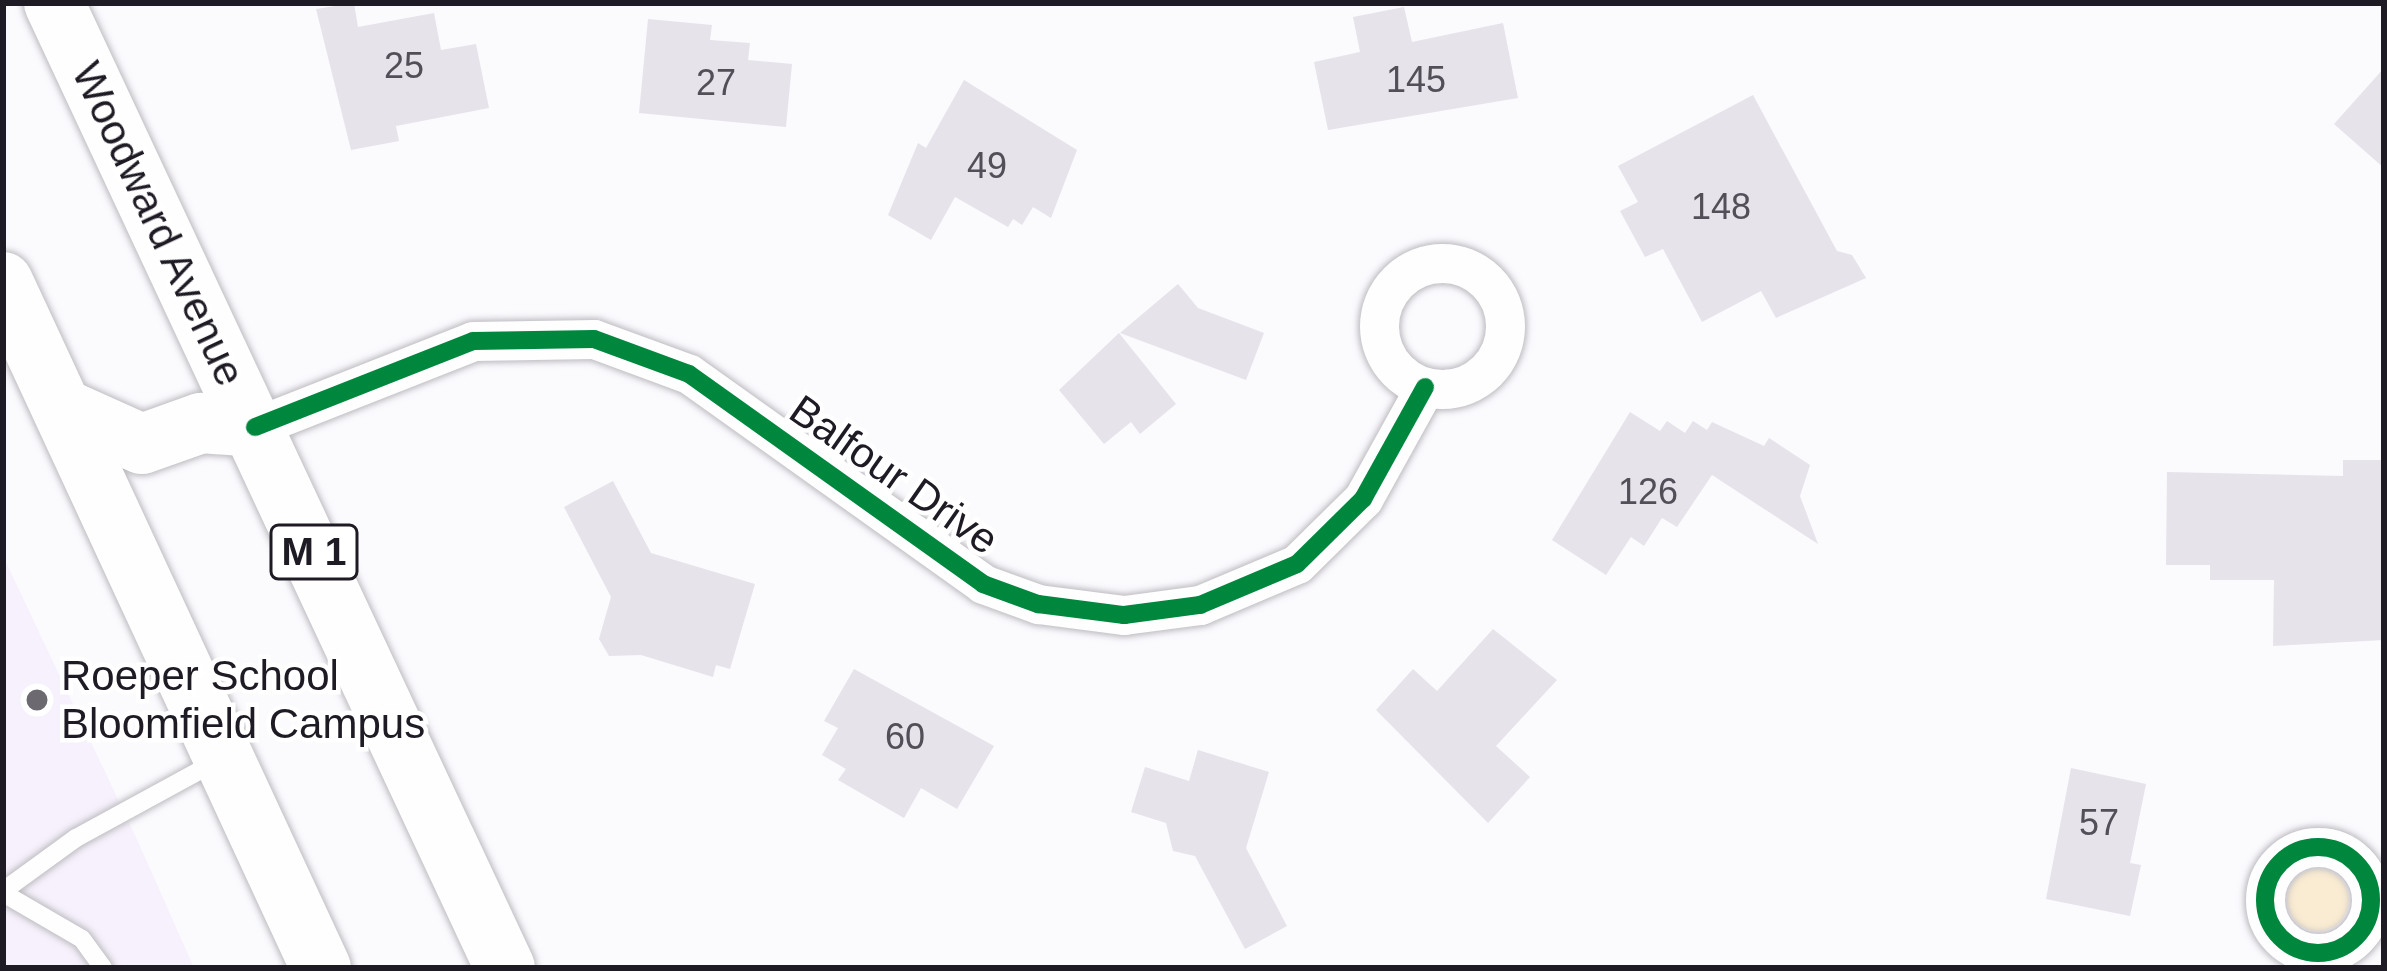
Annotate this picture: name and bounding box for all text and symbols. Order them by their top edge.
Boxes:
house number: 25 [384,44,424,88]
street label: Woodward Avenue [60,53,256,395]
house number: 145 [1386,58,1446,102]
house number: 27 [696,61,736,105]
house number: 49 [967,144,1007,188]
house number: 148 [1691,185,1751,229]
street label: Balfour Drive [780,385,1008,565]
house number: 126 [1618,470,1678,514]
road number: M 1 [269,519,359,585]
place label: Roeper School Bloomfield Campus [61,651,425,750]
marker: Roeper School Bloomfield Campus [24,687,50,713]
house number: 60 [885,715,925,759]
house number: 57 [2079,801,2119,845]

